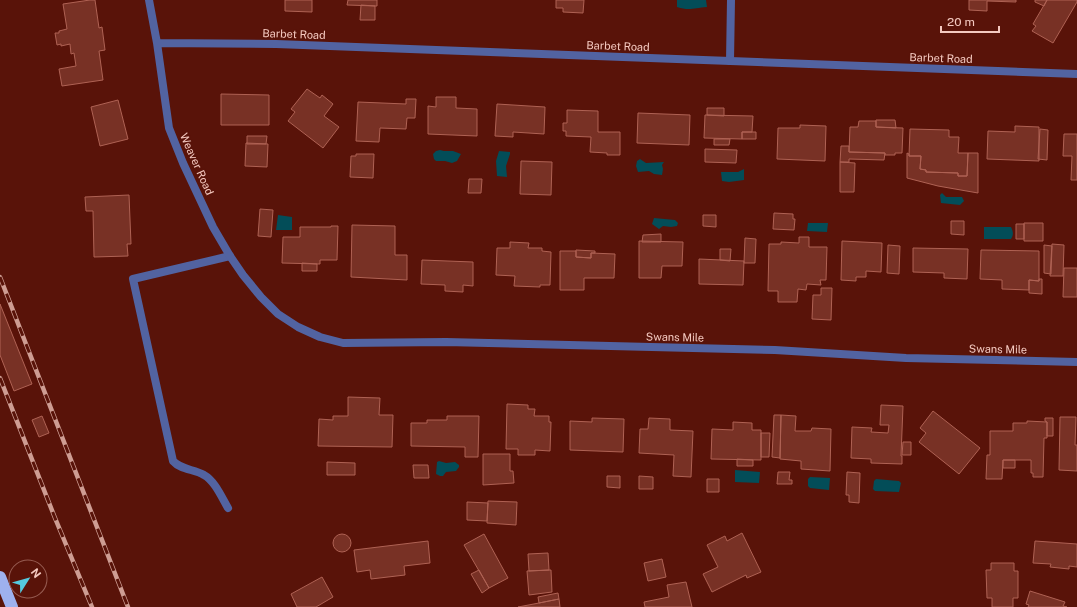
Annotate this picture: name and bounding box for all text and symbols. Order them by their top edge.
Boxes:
scale bar [941,8,999,34]
text: 20 m [947,15,975,29]
street label: Barbet Road [262,27,326,41]
street label: Barbet Road [586,39,650,53]
street label: Barbet Road [909,51,973,65]
street label: Weaver Road [178,131,216,197]
street label: Swans Mile [646,330,704,344]
street label: Swans Mile [969,342,1027,356]
north arrow [8,559,48,599]
text: N [29,566,43,580]

